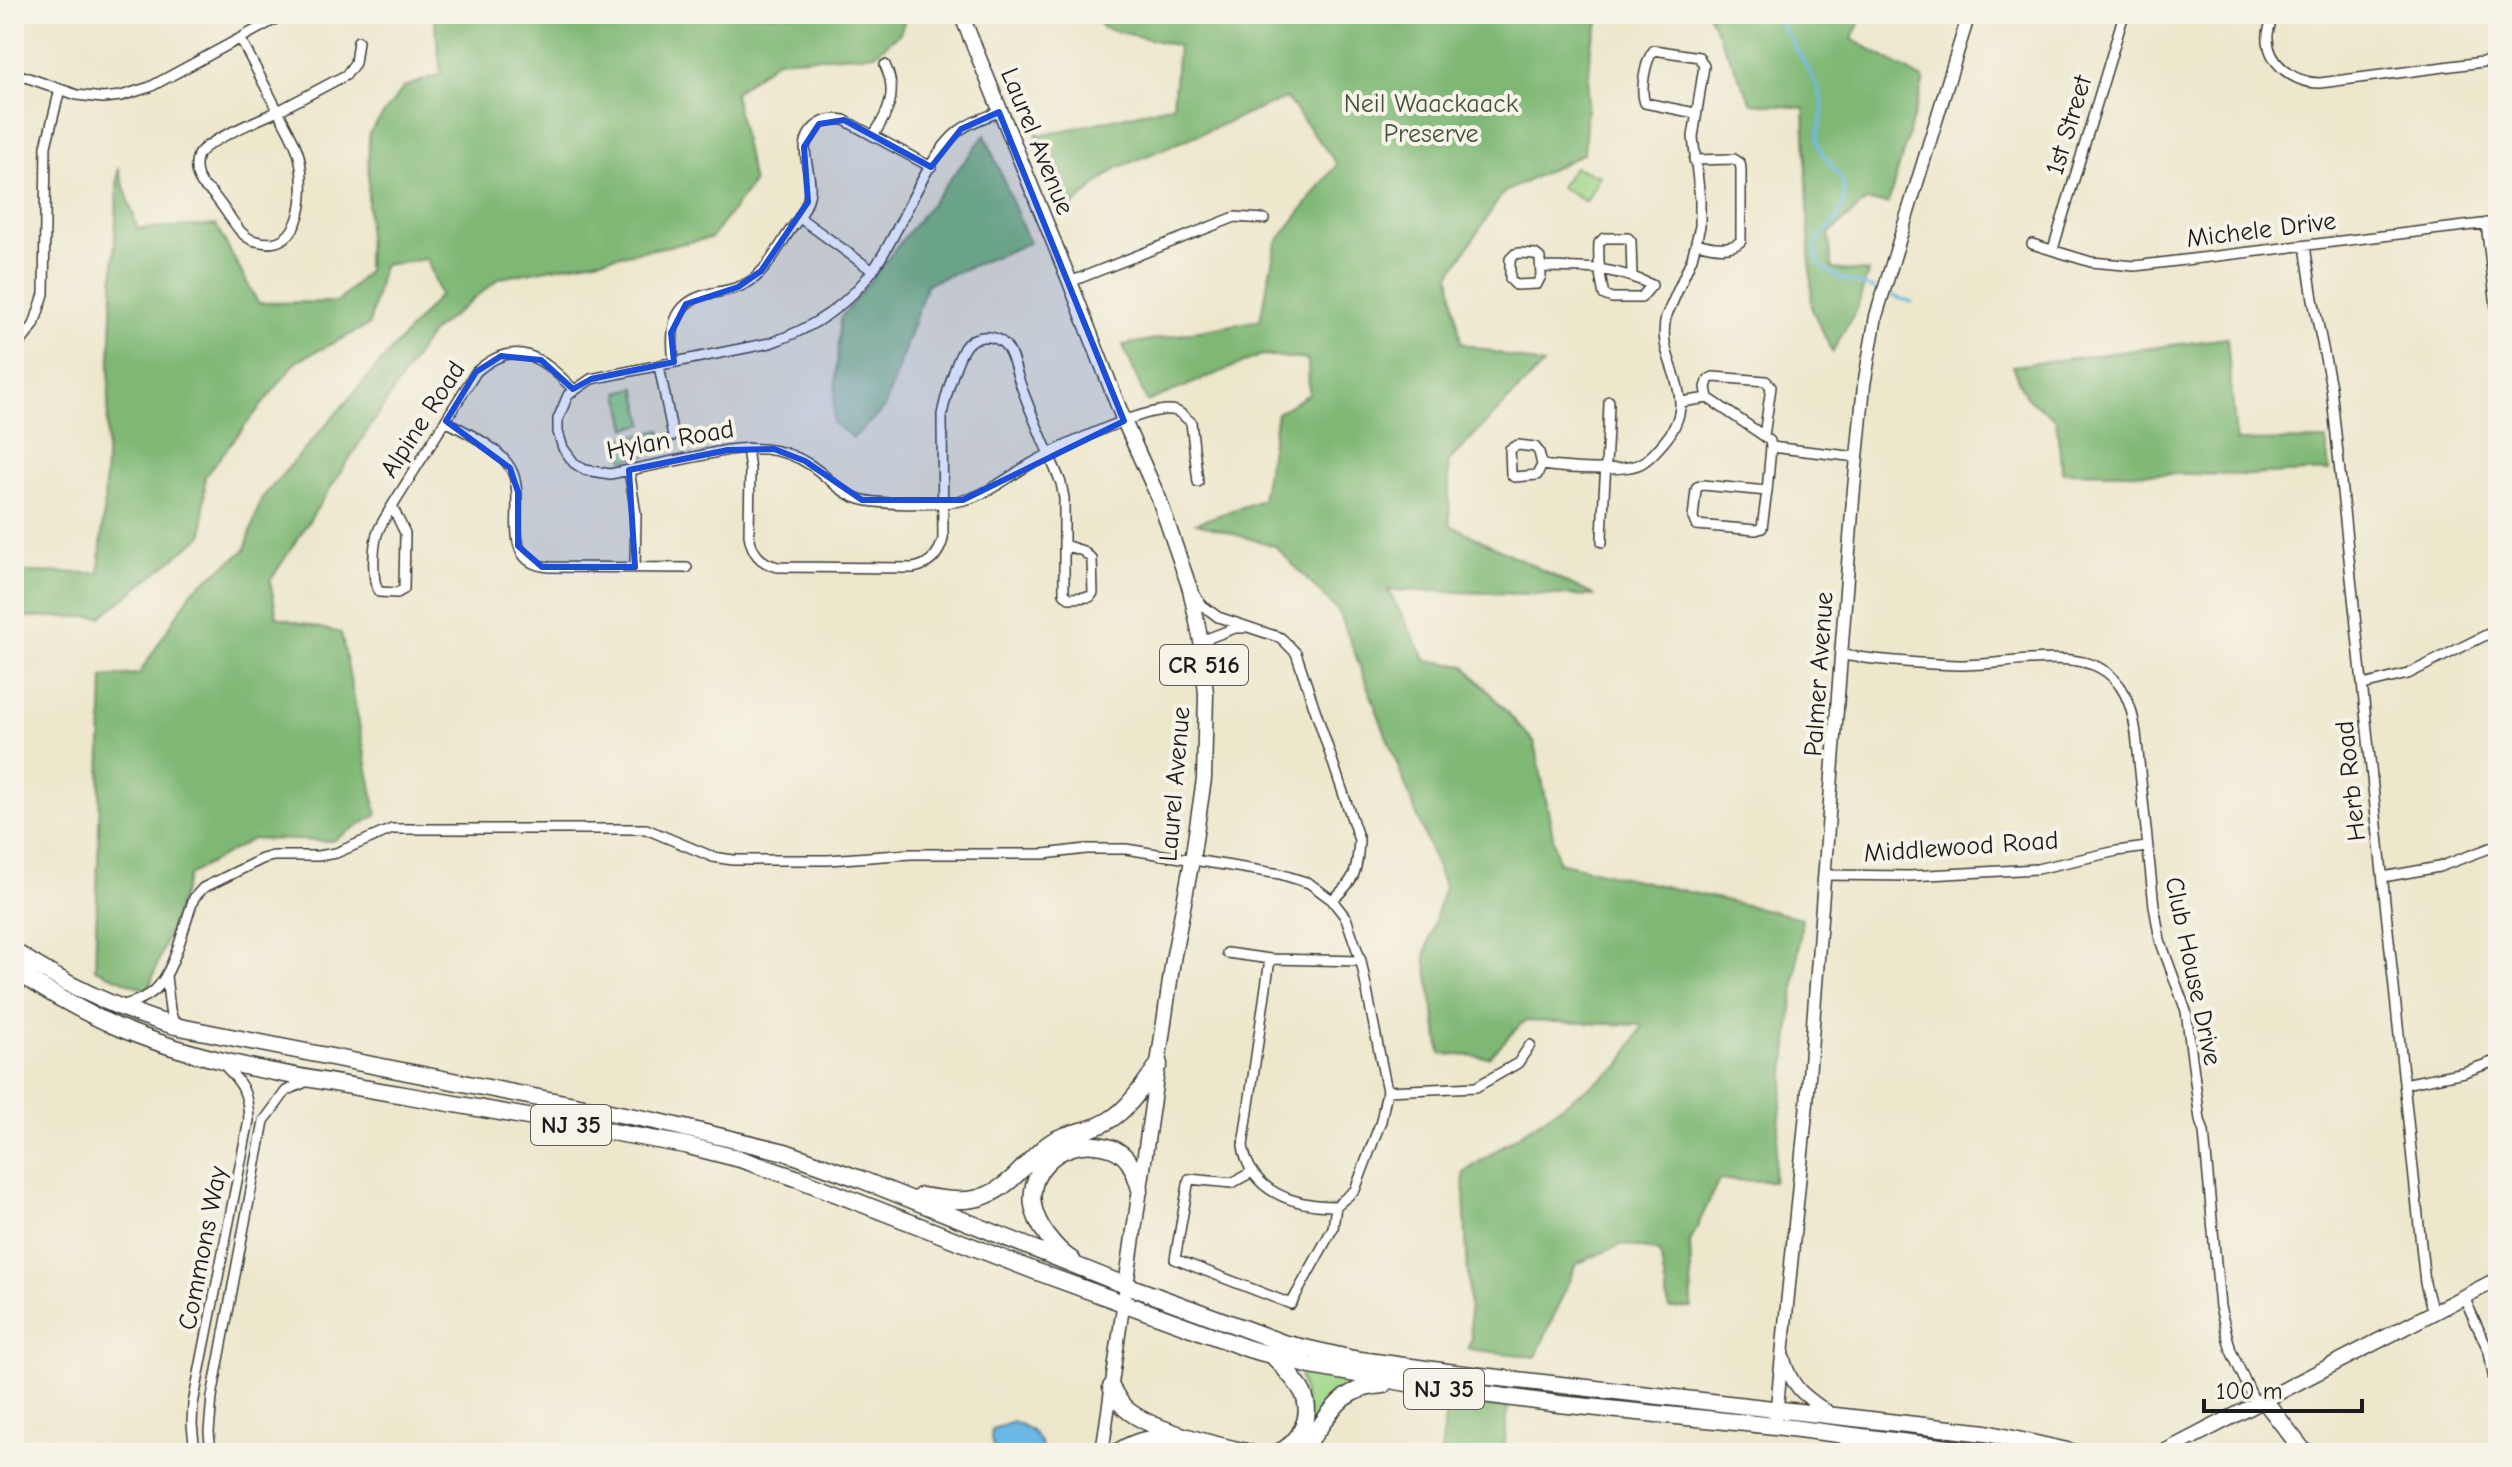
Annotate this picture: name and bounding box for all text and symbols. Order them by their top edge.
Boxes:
street label: Laurel Avenue [994,64,1080,219]
street label: 1st Street [2040,70,2099,179]
park label: Neil Waackaack Preserve [1344,89,1519,149]
street label: Michele Drive [2185,206,2338,254]
street label: Alpine Road [374,356,472,483]
street label: Hylan Road [604,414,736,466]
street label: Palmer Avenue [1798,591,1840,758]
road number: CR 516 [1160,645,1248,685]
street label: Laurel Avenue [1153,705,1197,863]
street label: Herb Road [2330,719,2372,843]
street label: Middlewood Road [1863,825,2059,869]
street label: Club House Drive [2158,874,2228,1068]
road number: NJ 35 [531,1105,611,1145]
street label: Commons Way [172,1163,234,1333]
scale bar [2204,1363,2362,1413]
road number: NJ 35 [1404,1369,1484,1409]
text: 100 m [2216,1377,2283,1405]

